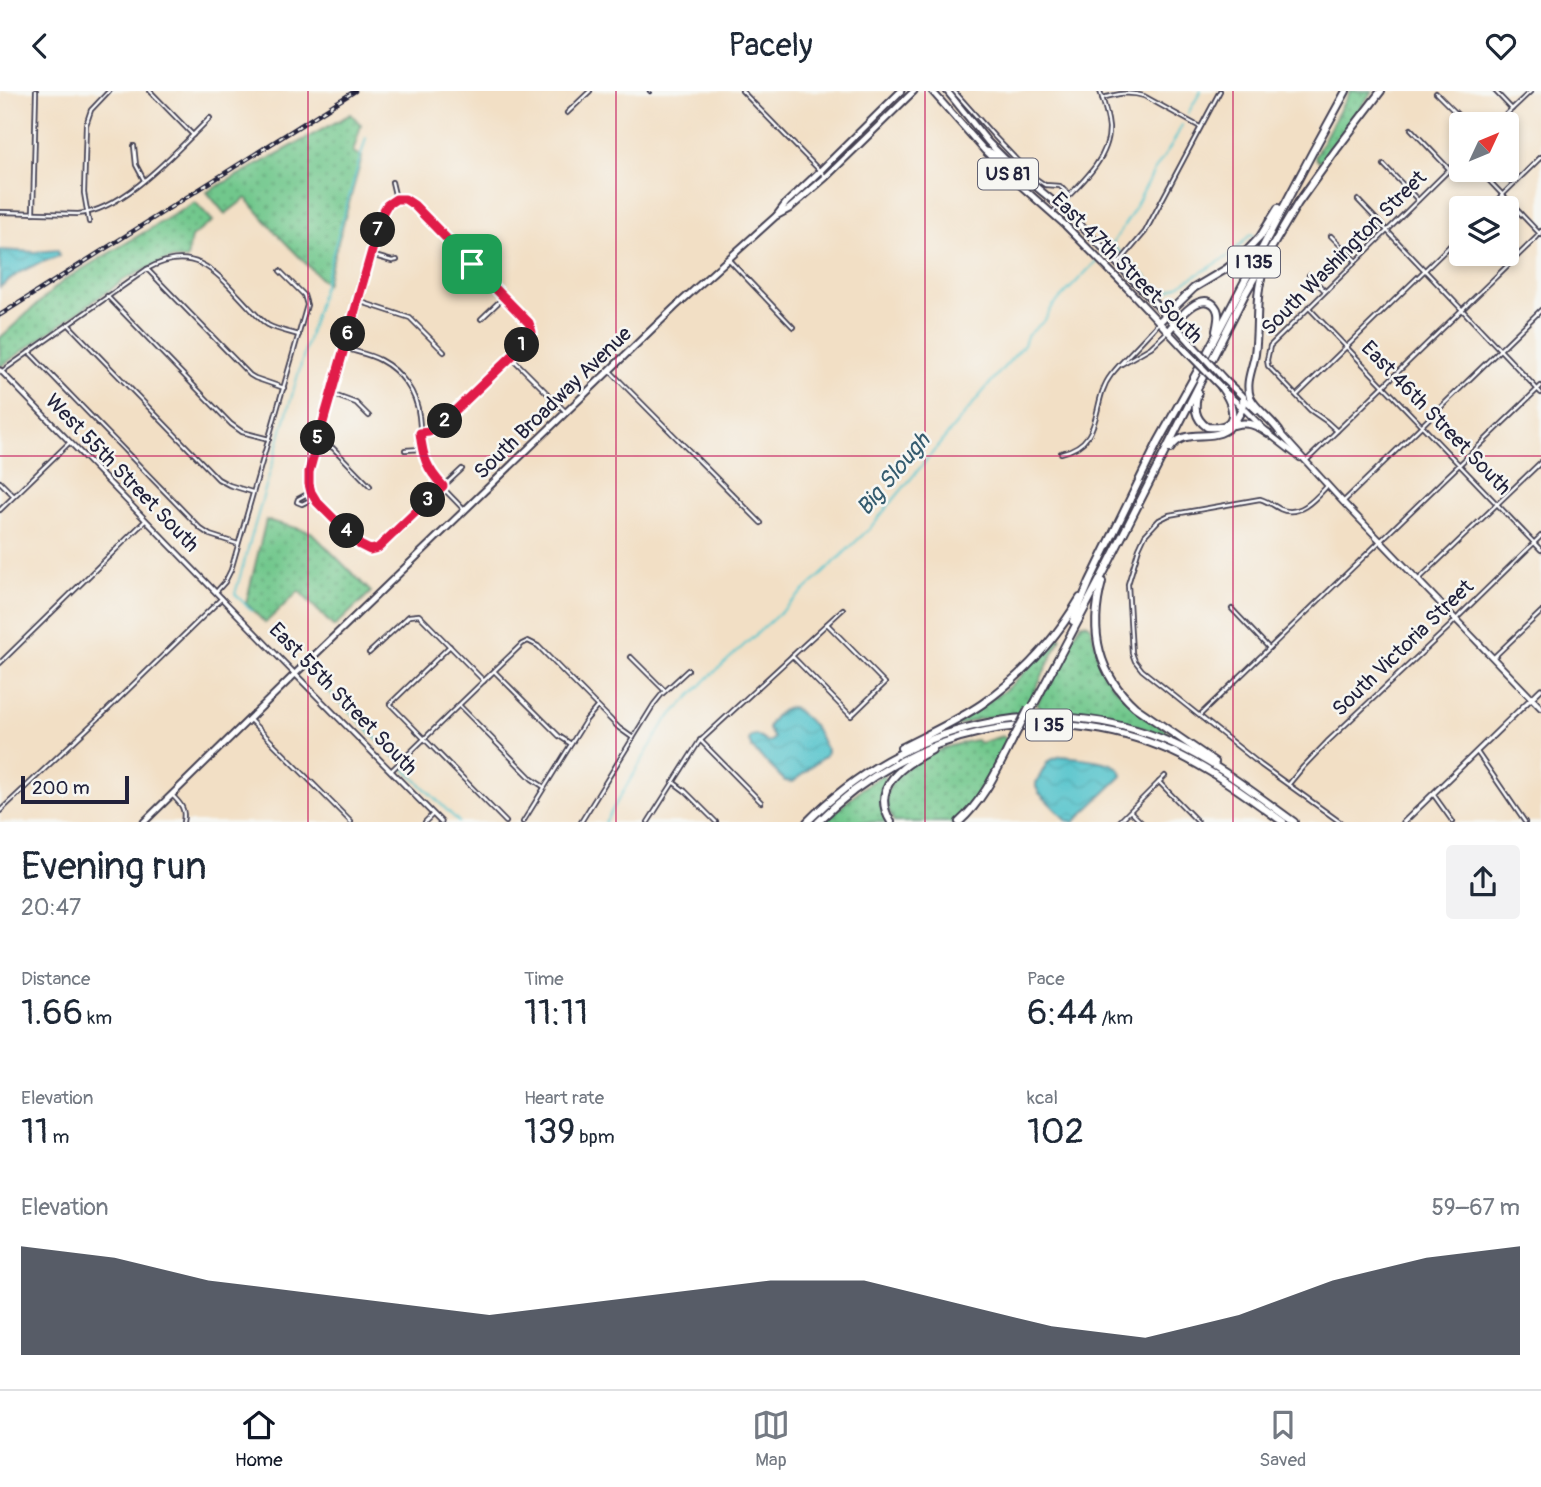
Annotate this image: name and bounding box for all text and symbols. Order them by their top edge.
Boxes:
text: Pacely [728,26,813,66]
icon: back [21,27,59,65]
icon: heart [1482,27,1520,65]
north arrow [1449,112,1519,182]
map controls [1449,112,1519,266]
road number: US 81 [978,159,1038,190]
street label: South Washington Street [1256,164,1433,341]
street label: East 47th Street South [1046,187,1208,349]
button: layers [1449,196,1519,266]
pin: 7 [360,213,396,247]
text: 7 [372,217,383,241]
pin [442,234,502,294]
icon: arrive [453,245,491,283]
road number: I 135 [1228,246,1280,277]
pin: 6 [330,317,366,351]
street label: South Broadway Avenue [468,320,638,485]
text: 6 [342,321,353,345]
pin: 1 [504,327,540,363]
text: 1 [518,332,525,356]
street label: East 46th Street South [1355,335,1517,501]
street label: West 55th Street South [39,388,205,558]
pin: 2 [428,403,462,439]
text: 2 [439,408,450,432]
pin: 5 [300,421,336,455]
text: 5 [312,425,323,449]
water label: Big Slough [850,426,937,521]
pin: 3 [410,483,446,517]
text: 3 [422,487,433,511]
pin: 4 [330,513,364,549]
text: 4 [341,518,352,542]
street label: South Victoria Street [1327,573,1480,722]
street label: East 55th Street South [263,617,423,781]
road number: I 35 [1026,709,1072,741]
scale bar [21,773,130,805]
text: 200 m [32,776,90,800]
text: Evening run [21,843,207,891]
button: share [1446,845,1520,919]
text: 20:47 [21,893,81,922]
text: Distance [21,967,90,991]
text: Time [524,967,564,991]
text: Pace [1027,967,1065,991]
text: 1.66 [21,991,83,1035]
text: 11:11 [524,991,588,1035]
text: 6:44 [1027,991,1097,1035]
text: km [83,1006,112,1030]
text: /km [1097,1006,1133,1030]
text: Elevation [21,1086,93,1110]
text: Heart rate [524,1086,604,1110]
text: kcal [1027,1086,1058,1110]
text: 11 [21,1110,48,1154]
text: 139 [524,1110,575,1154]
text: 102 [1027,1110,1084,1154]
text: m [48,1125,69,1149]
text: bpm [575,1125,615,1149]
text: Elevation [21,1193,109,1222]
text: 59–67 m [1431,1193,1520,1222]
tab: Home [235,1406,283,1472]
tab: Map [752,1406,790,1472]
tab: Saved [1259,1406,1306,1472]

